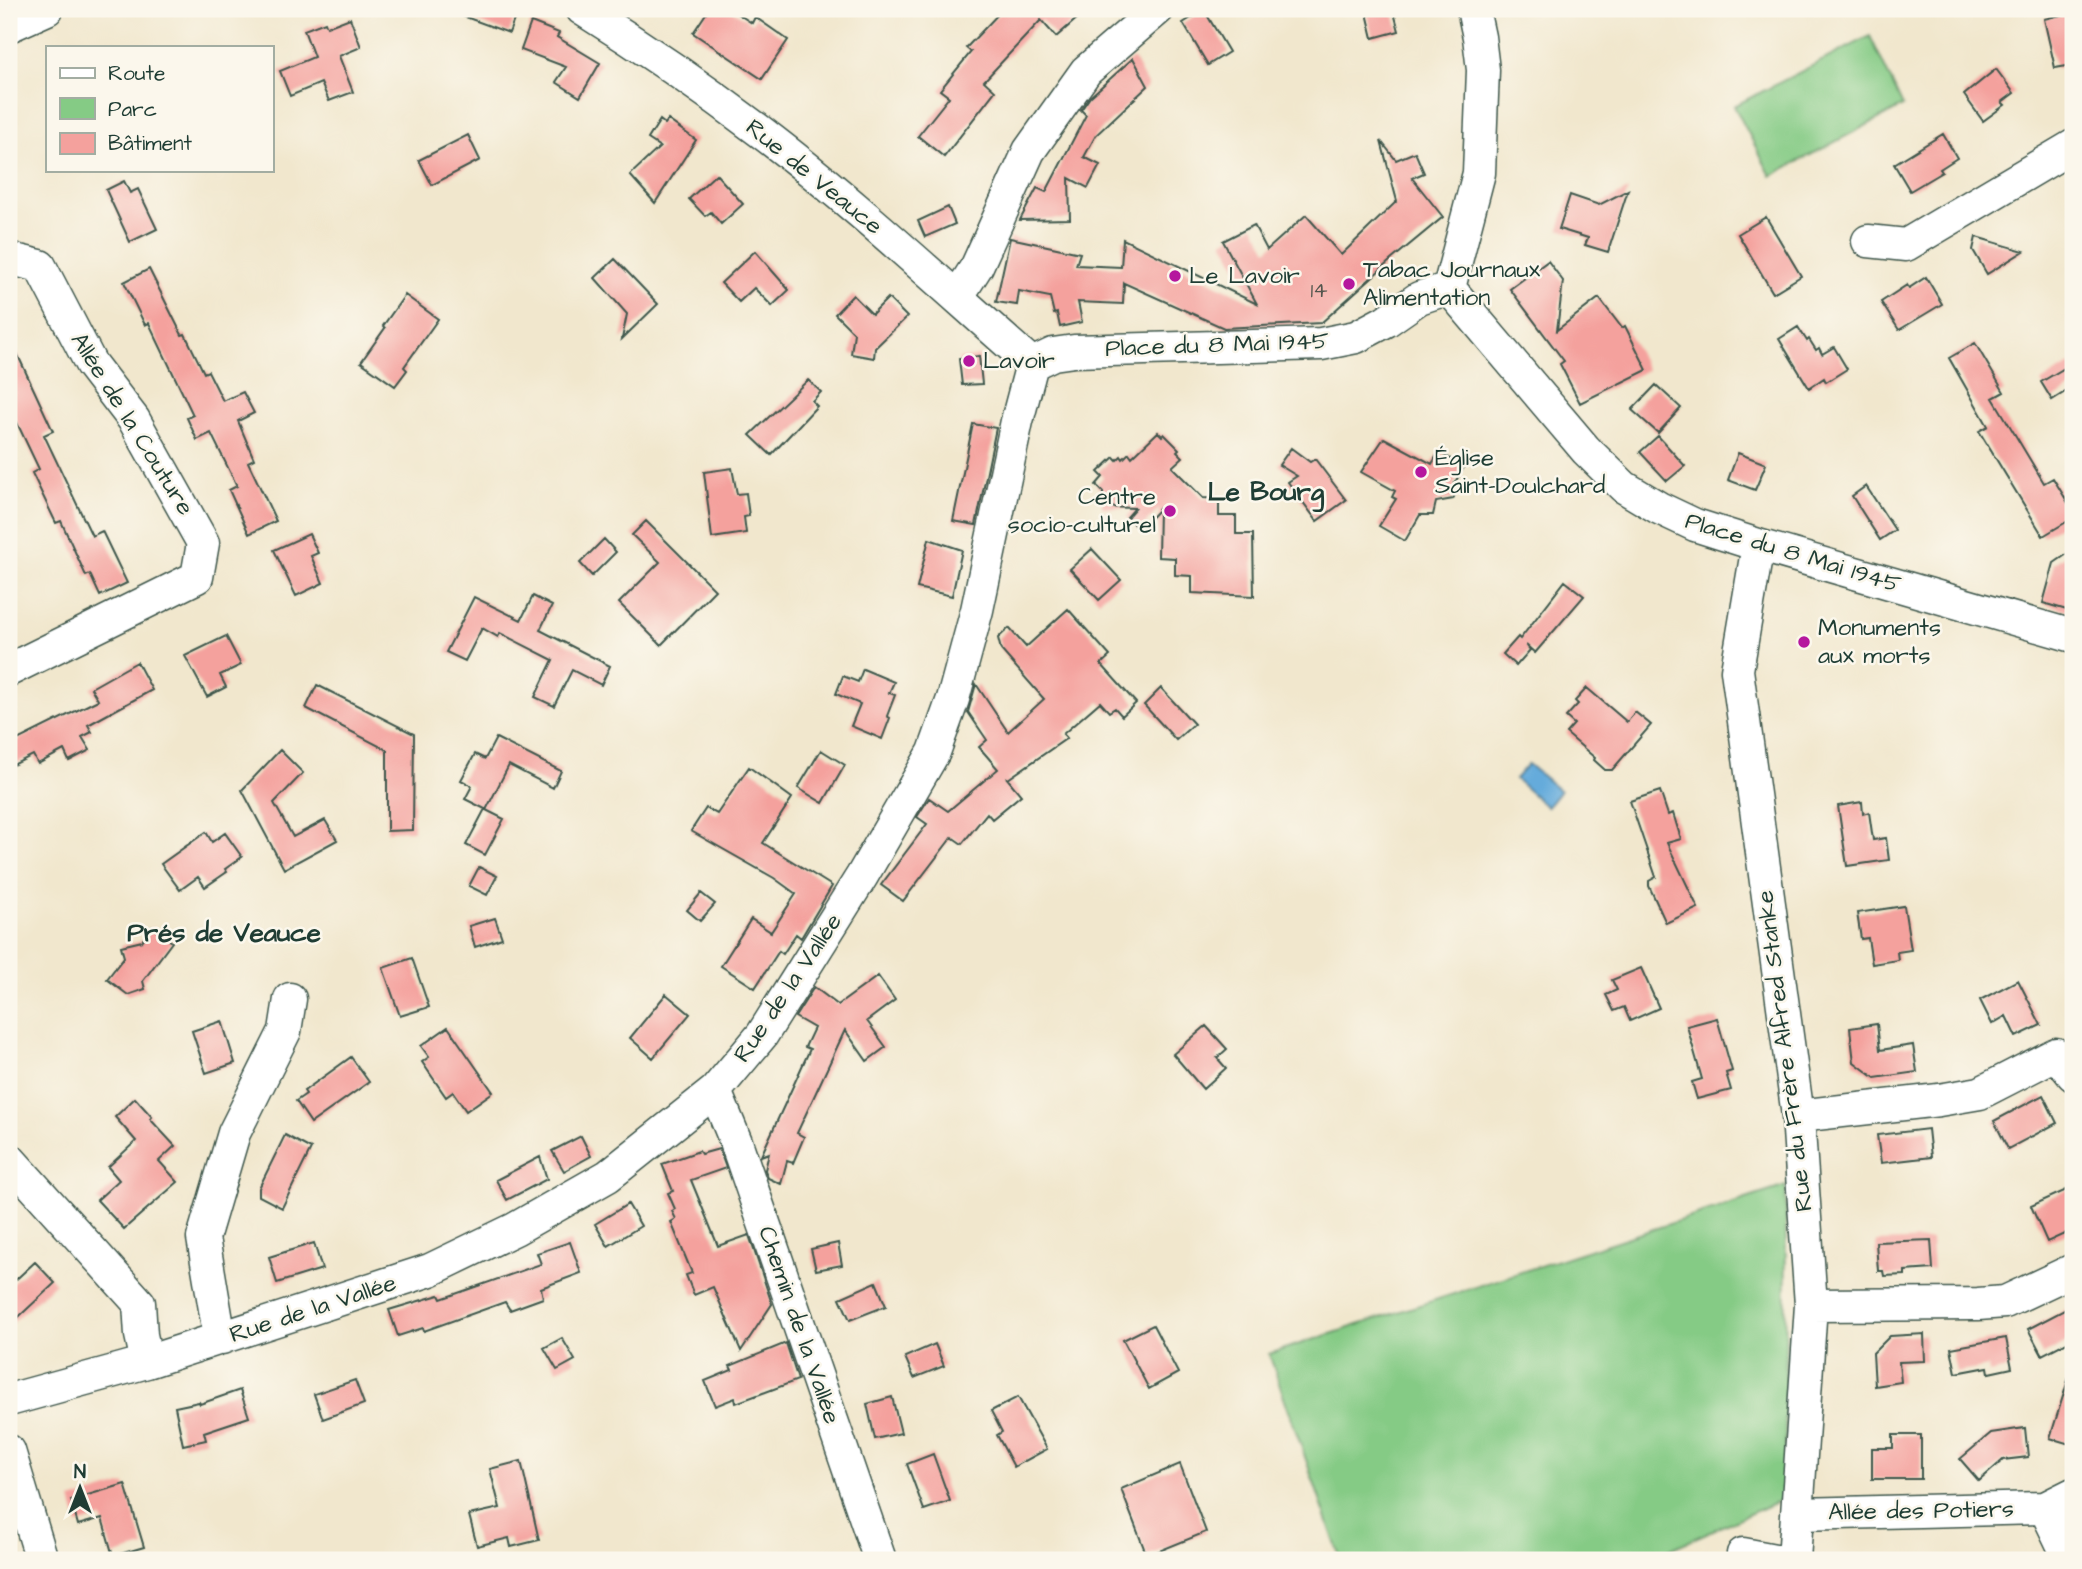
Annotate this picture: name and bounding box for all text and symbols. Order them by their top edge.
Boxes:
legend [46,46,273,172]
text: Route [108,59,165,88]
text: Parc [108,95,157,124]
street label: Rue de Veauce [738,111,890,243]
text: Bâtiment [108,129,192,158]
place label: Tabac Journaux Alimentation [1363,253,1541,315]
place label: Le Lavoir [1189,259,1300,293]
marker: Le Lavoir [1167,268,1183,284]
house number: 14 [1311,276,1327,305]
marker: Tabac Journaux Alimentation [1341,276,1357,292]
street label: Place du 8 Mai 1945 [1105,324,1329,366]
street label: Allée de la Couture [62,326,202,522]
place label: Lavoir [983,344,1055,378]
marker: Lavoir [961,353,977,369]
place label: Église Saint-Doulchard [1435,441,1605,503]
marker: Église Saint-Doulchard [1413,464,1429,480]
district label: Le Bourg [1208,474,1325,513]
place label: Centre socio-culturel [1008,480,1156,542]
marker: Centre socio-culturel [1162,503,1178,519]
street label: Place du 8 Mai 1945 [1681,504,1905,602]
place label: Monuments aux morts [1818,611,1941,673]
marker: Monuments aux morts [1796,634,1812,650]
street label: Rue du Frère Alfred Stanke [1748,888,1822,1214]
street label: Rue de la Vallée [725,907,851,1069]
district label: Prés de Veauce [127,915,321,951]
street label: Chemin de la Vallée [749,1222,849,1428]
street label: Rue de la Vallée [225,1266,401,1352]
north arrow [46,1454,116,1524]
text: N [74,1459,86,1486]
street label: Allée des Potiers [1828,1492,2014,1530]

